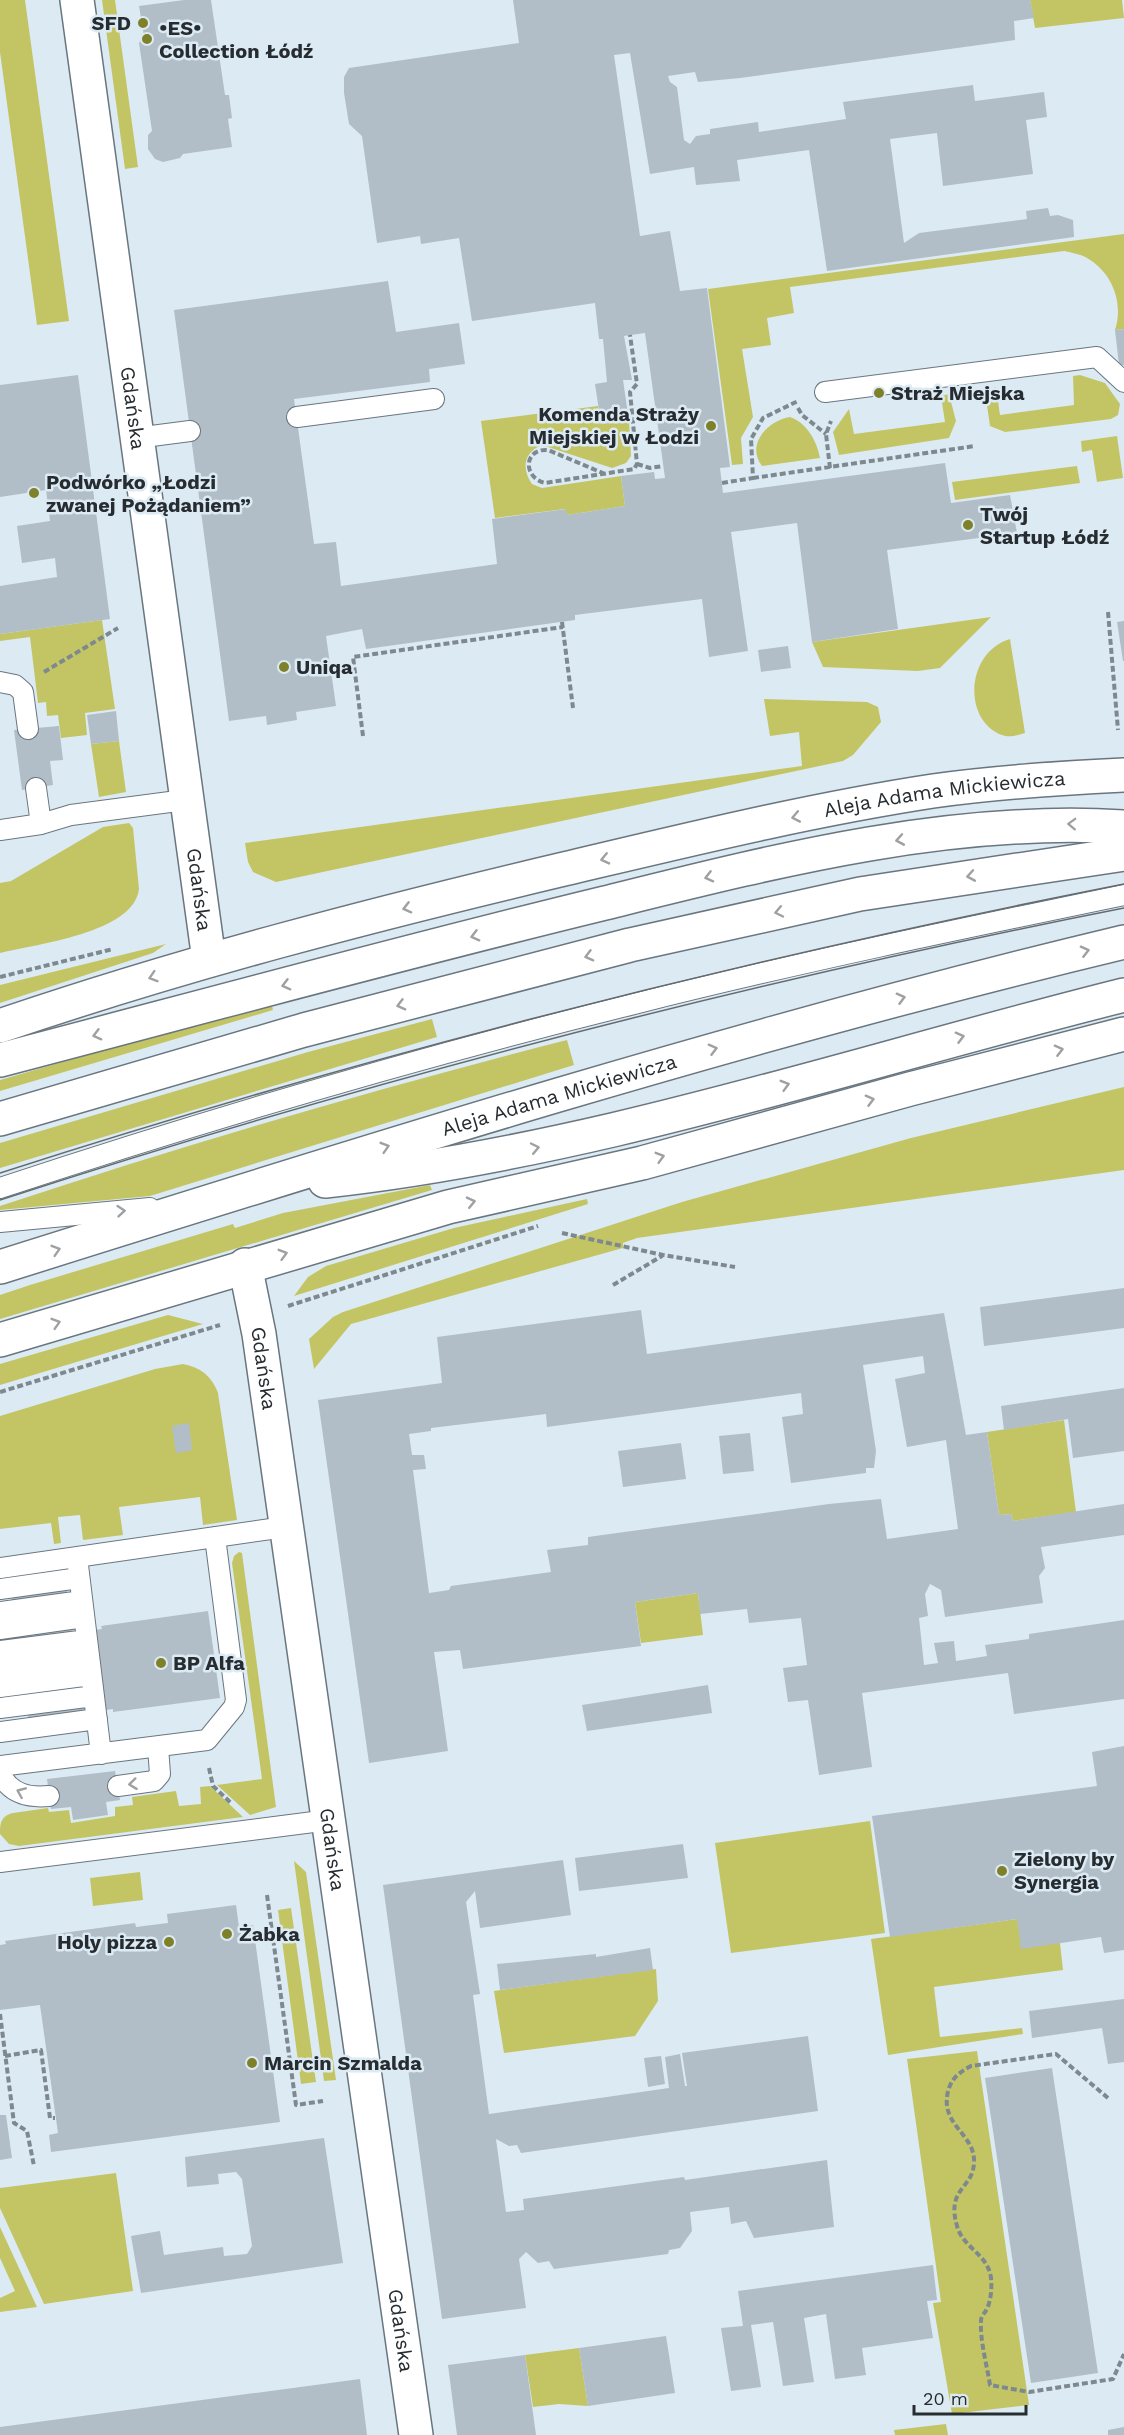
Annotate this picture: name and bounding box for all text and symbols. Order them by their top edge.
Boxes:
place label: SFD [92,11,131,35]
marker: SFD [136,16,150,30]
place label: •ES• Collection Łódź [159,16,313,63]
marker: •ES• Collection Łódź [140,32,154,46]
street label: Gdańska [116,365,151,451]
place label: Straż Miejska [891,381,1025,405]
marker: Straż Miejska [872,386,886,400]
place label: Komenda Straży Miejskiej w Łodzi [529,402,700,449]
marker: Komenda Straży Miejskiej w Łodzi [704,419,718,433]
place label: Podwórko „Łodzi zwanej Pożądaniem” [46,470,251,517]
marker: Podwórko „Łodzi zwanej Pożądaniem” [27,486,41,500]
place label: Twój Startup Łódź [980,502,1109,549]
marker: Twój Startup Łódź [961,518,975,532]
place label: Uniqa [296,655,353,679]
marker: Uniqa [277,660,291,674]
street label: Aleja Adama Mickiewicza [822,766,1066,822]
one-way arrow [791,810,801,823]
one-way arrow [1068,818,1077,831]
one-way arrow [895,833,905,846]
street label: Gdańska [182,847,217,933]
one-way arrow [601,852,611,865]
one-way arrow [704,870,714,883]
one-way arrow [966,870,976,882]
one-way arrow [402,900,412,913]
one-way arrow [775,904,785,917]
one-way arrow [470,928,480,941]
one-way arrow [1080,945,1090,958]
one-way arrow [585,948,595,961]
one-way arrow [148,970,159,982]
one-way arrow [281,978,291,991]
one-way arrow [895,993,906,1005]
one-way arrow [396,998,407,1010]
one-way arrow [93,1027,103,1040]
one-way arrow [954,1032,964,1045]
one-way arrow [707,1044,717,1057]
one-way arrow [1053,1045,1063,1058]
street label: Aleja Adama Mickiewicza [439,1049,679,1141]
one-way arrow [779,1080,790,1092]
one-way arrow [865,1094,875,1107]
one-way arrow [379,1142,390,1154]
one-way arrow [530,1142,540,1155]
one-way arrow [655,1152,665,1165]
one-way arrow [465,1196,475,1209]
one-way arrow [116,1205,126,1218]
one-way arrow [50,1245,61,1257]
one-way arrow [277,1249,288,1261]
one-way arrow [50,1318,61,1330]
street label: Gdańska [246,1324,282,1411]
place label: BP Alfa [173,1651,245,1675]
marker: BP Alfa [154,1656,168,1670]
one-way arrow [128,1778,138,1790]
one-way arrow [16,1788,27,1800]
street label: Gdańska [315,1806,350,1893]
place label: Zielony by Synergia [1014,1847,1115,1894]
marker: Zielony by Synergia [995,1864,1009,1878]
place label: Żabka [239,1922,300,1946]
marker: Żabka [220,1927,234,1941]
place label: Holy pizza [57,1930,157,1954]
marker: Holy pizza [162,1935,176,1949]
place label: Marcin Szmalda [264,2051,422,2075]
marker: Marcin Szmalda [245,2056,259,2070]
street label: Gdańska [383,2287,419,2374]
scale bar [914,2378,1026,2416]
text: 20 m [923,2388,968,2409]

